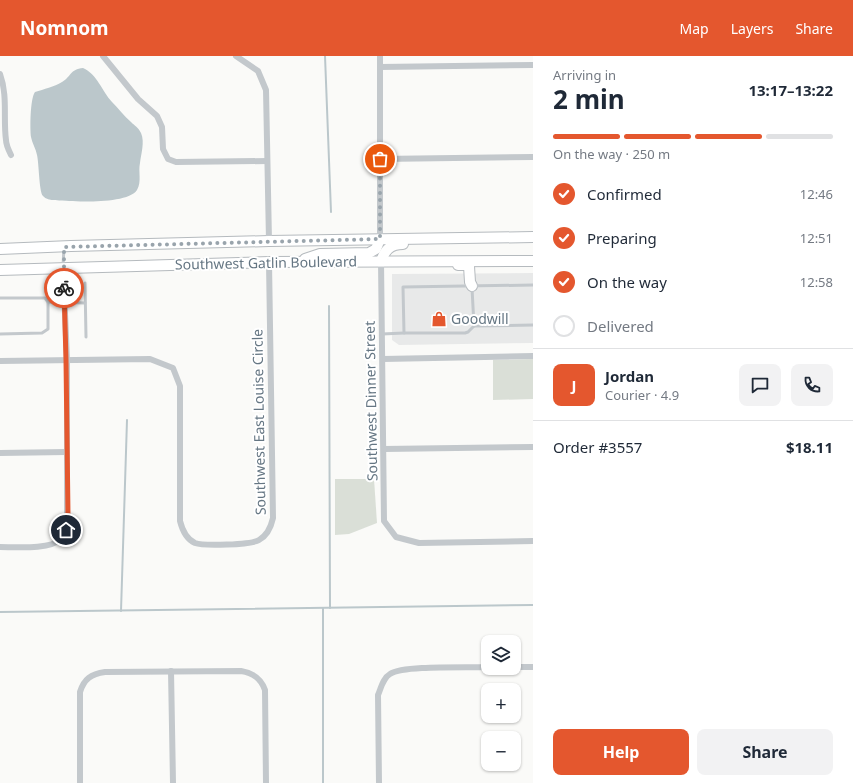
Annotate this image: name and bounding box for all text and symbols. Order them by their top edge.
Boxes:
text: Nomnom [20,15,109,41]
text: Map [680,19,709,38]
text: Layers [731,19,773,38]
text: Share [795,19,833,38]
text: Arriving in [553,66,616,84]
text: 13:17–13:22 [748,80,833,100]
text: 2 min [553,81,625,117]
pin [363,142,397,176]
text: On the way · 250 m [553,145,670,163]
icon: bag [369,148,391,170]
icon: check [553,183,575,205]
text: Confirmed [587,184,662,204]
text: 12:46 [800,185,833,203]
icon: check [553,227,575,249]
text: Preparing [587,228,657,248]
text: 12:51 [800,229,833,247]
street label: Southwest Gatlin Boulevard [175,251,357,274]
courier [44,268,84,308]
icon: check [553,271,575,293]
text: On the way [587,272,667,292]
text: 12:58 [800,273,833,291]
icon: bike [53,277,75,299]
place label: Goodwill [451,309,509,328]
shop icon: Goodwill [430,310,448,328]
text: Delivered [587,316,654,336]
street label: Southwest Dinner Street [360,321,381,481]
street label: Southwest East Louise Circle [247,329,270,515]
button: chat [739,364,781,406]
button: phone [791,364,833,406]
text: Jordan [605,366,654,386]
text: J [572,375,576,395]
text: Courier · 4.9 [605,386,679,404]
text: Order #3557 [553,437,642,457]
text: $18.11 [786,437,833,457]
pin [49,513,83,547]
icon: home [55,519,77,541]
map controls [481,635,521,771]
button: layers [481,635,521,675]
button: + [481,683,521,723]
button: Help [553,729,689,775]
button: Share [697,729,833,775]
button: − [481,731,521,771]

